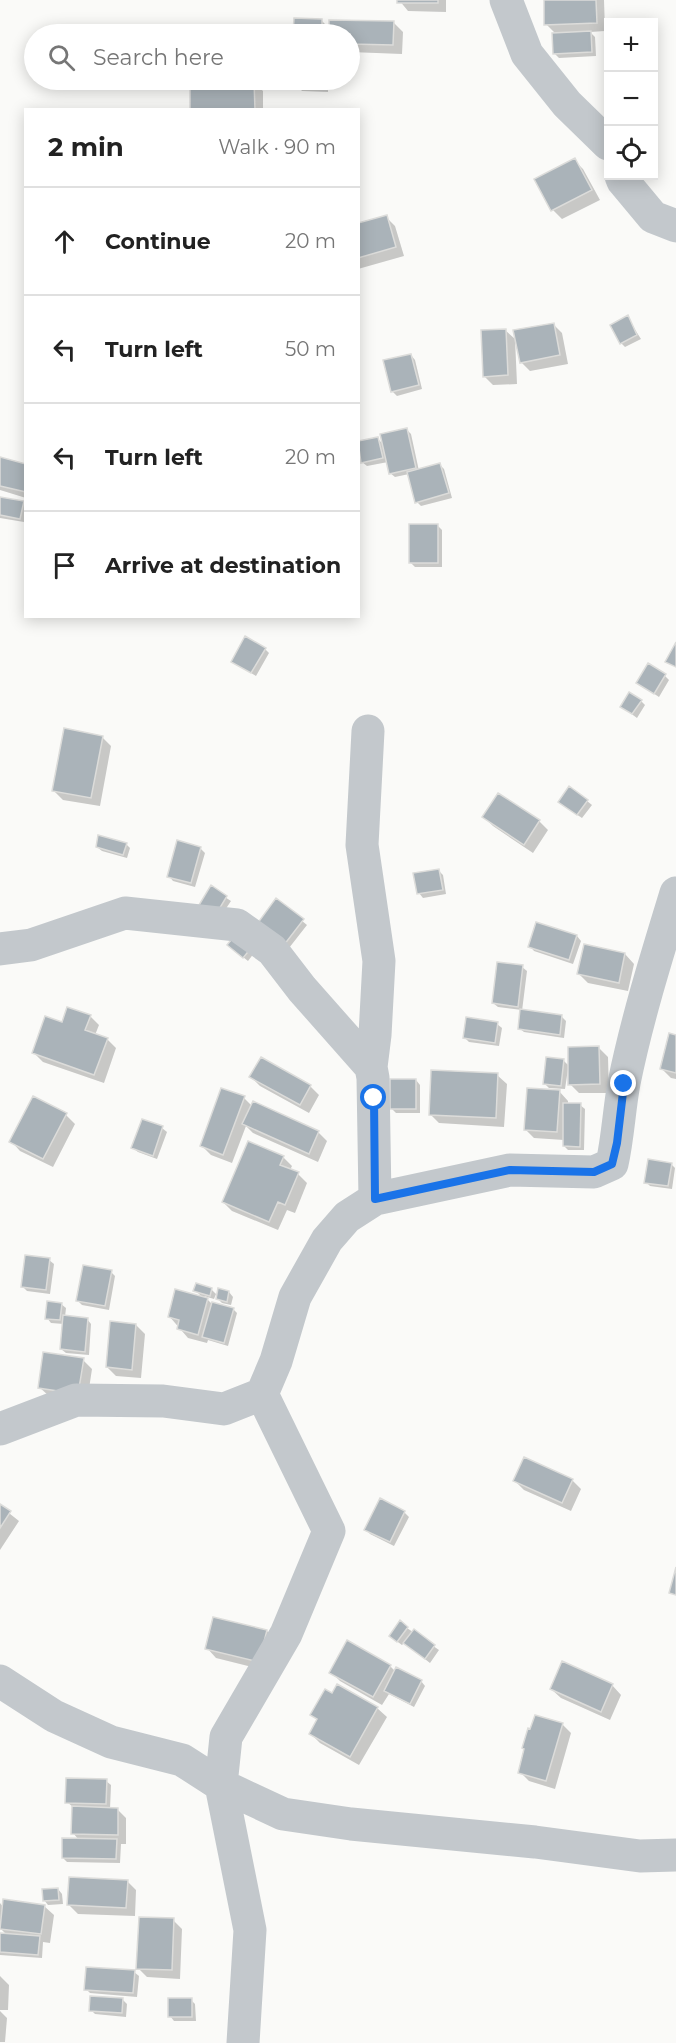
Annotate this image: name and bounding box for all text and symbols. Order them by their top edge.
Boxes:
map controls [604,18,658,180]
button: + [604,18,658,72]
search box [24,24,360,90]
icon: search [45,41,78,74]
text: Search here [93,44,224,71]
button: − [604,72,658,126]
button: locate [604,126,658,180]
text: 2 min [48,131,124,163]
text: Walk · 90 m [218,135,336,159]
icon: ahead [48,225,81,258]
text: Continue [105,228,211,255]
text: 20 m [285,229,336,253]
icon: left [48,333,81,366]
text: Turn left [105,336,203,363]
text: 50 m [285,337,336,361]
icon: left [48,441,81,474]
text: Turn left [105,444,203,471]
text: 20 m [285,445,336,469]
icon: arrive [48,549,81,582]
text: Arrive at destination [105,552,341,579]
route end [610,1070,636,1096]
route start [360,1084,386,1110]

